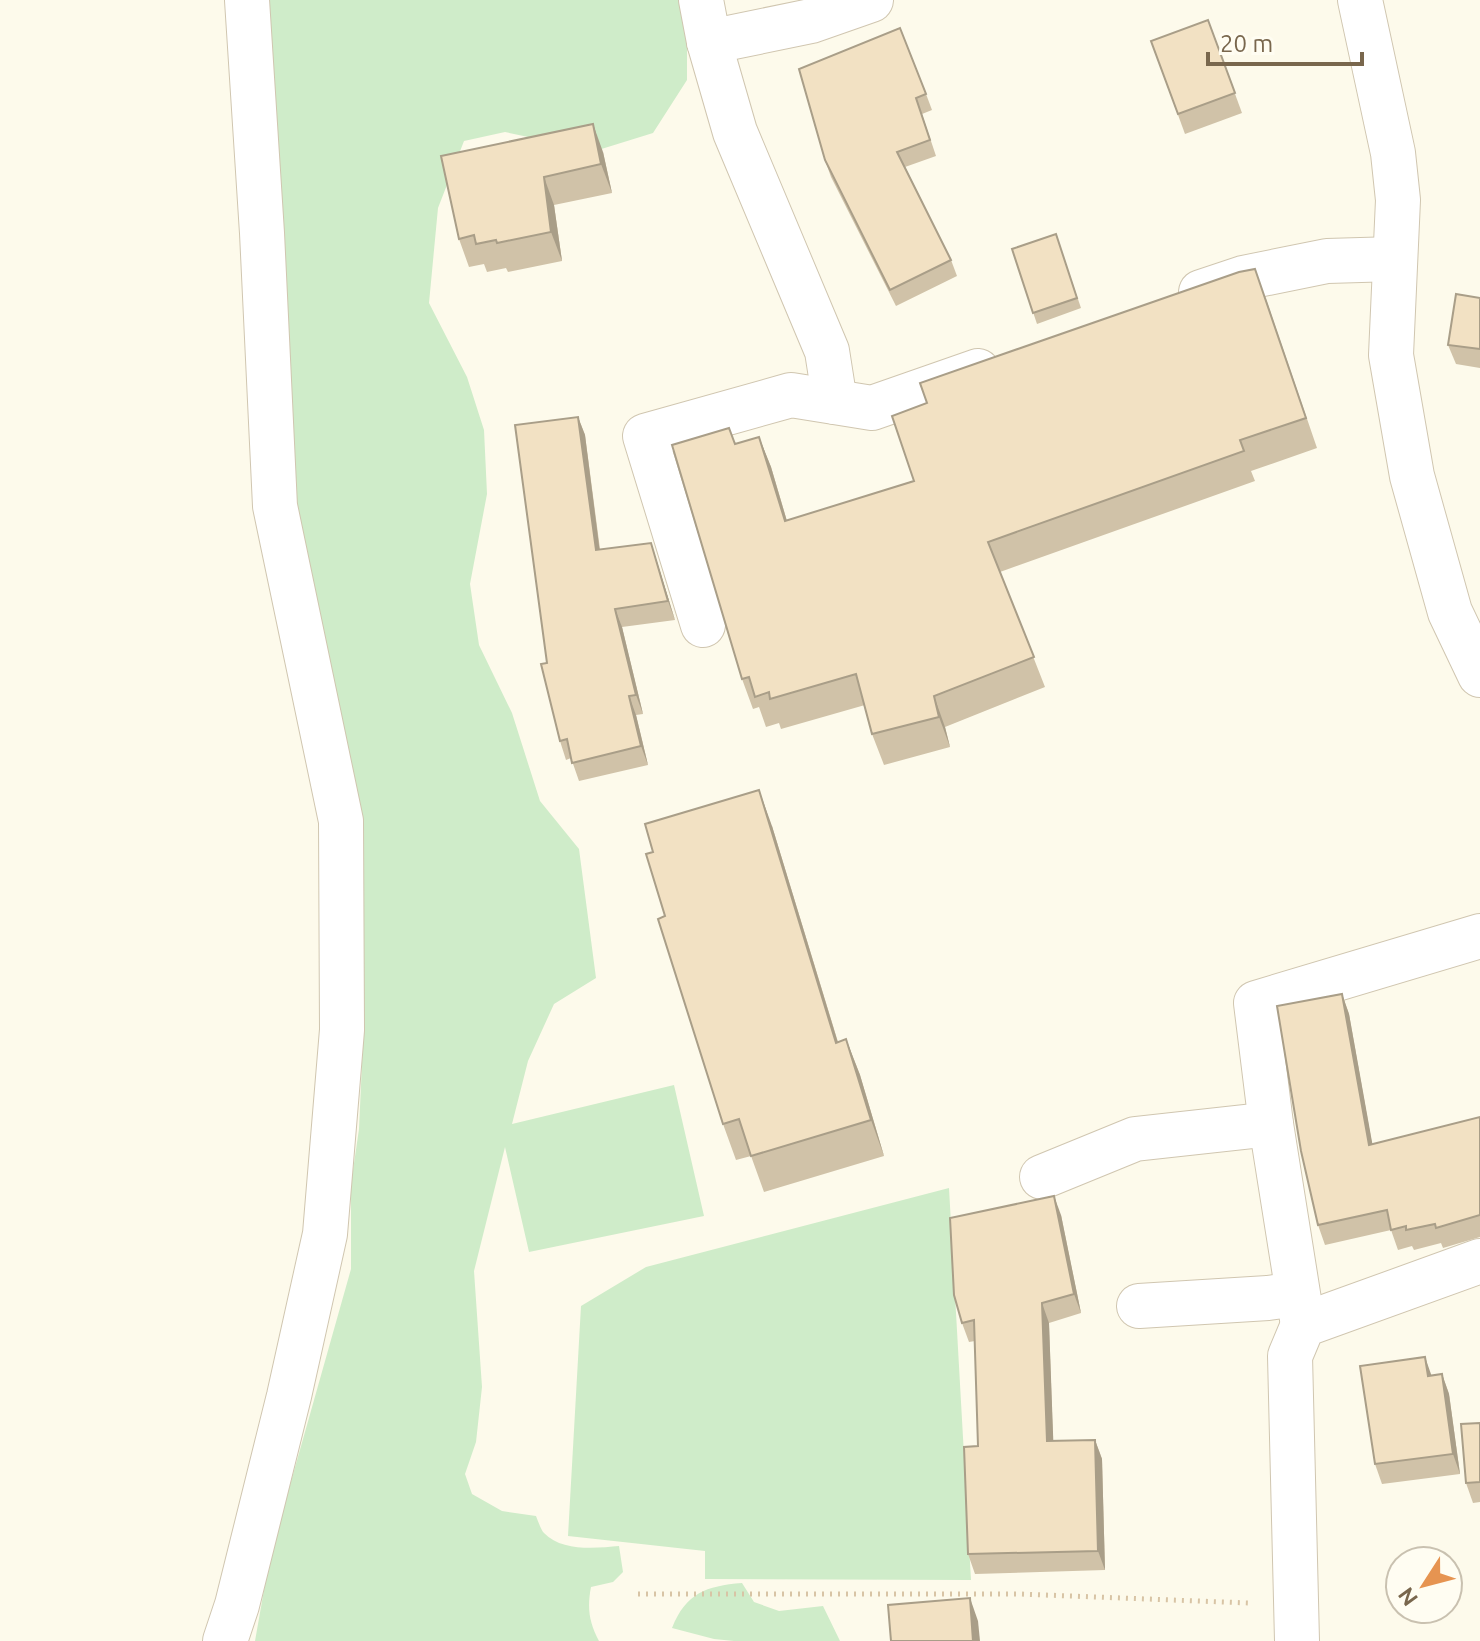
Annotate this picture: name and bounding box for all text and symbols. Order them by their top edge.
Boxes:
scale bar [1208,16,1362,66]
text: 20 m [1220,30,1273,57]
north arrow [1384,1545,1464,1625]
text: N [1392,1583,1422,1611]

